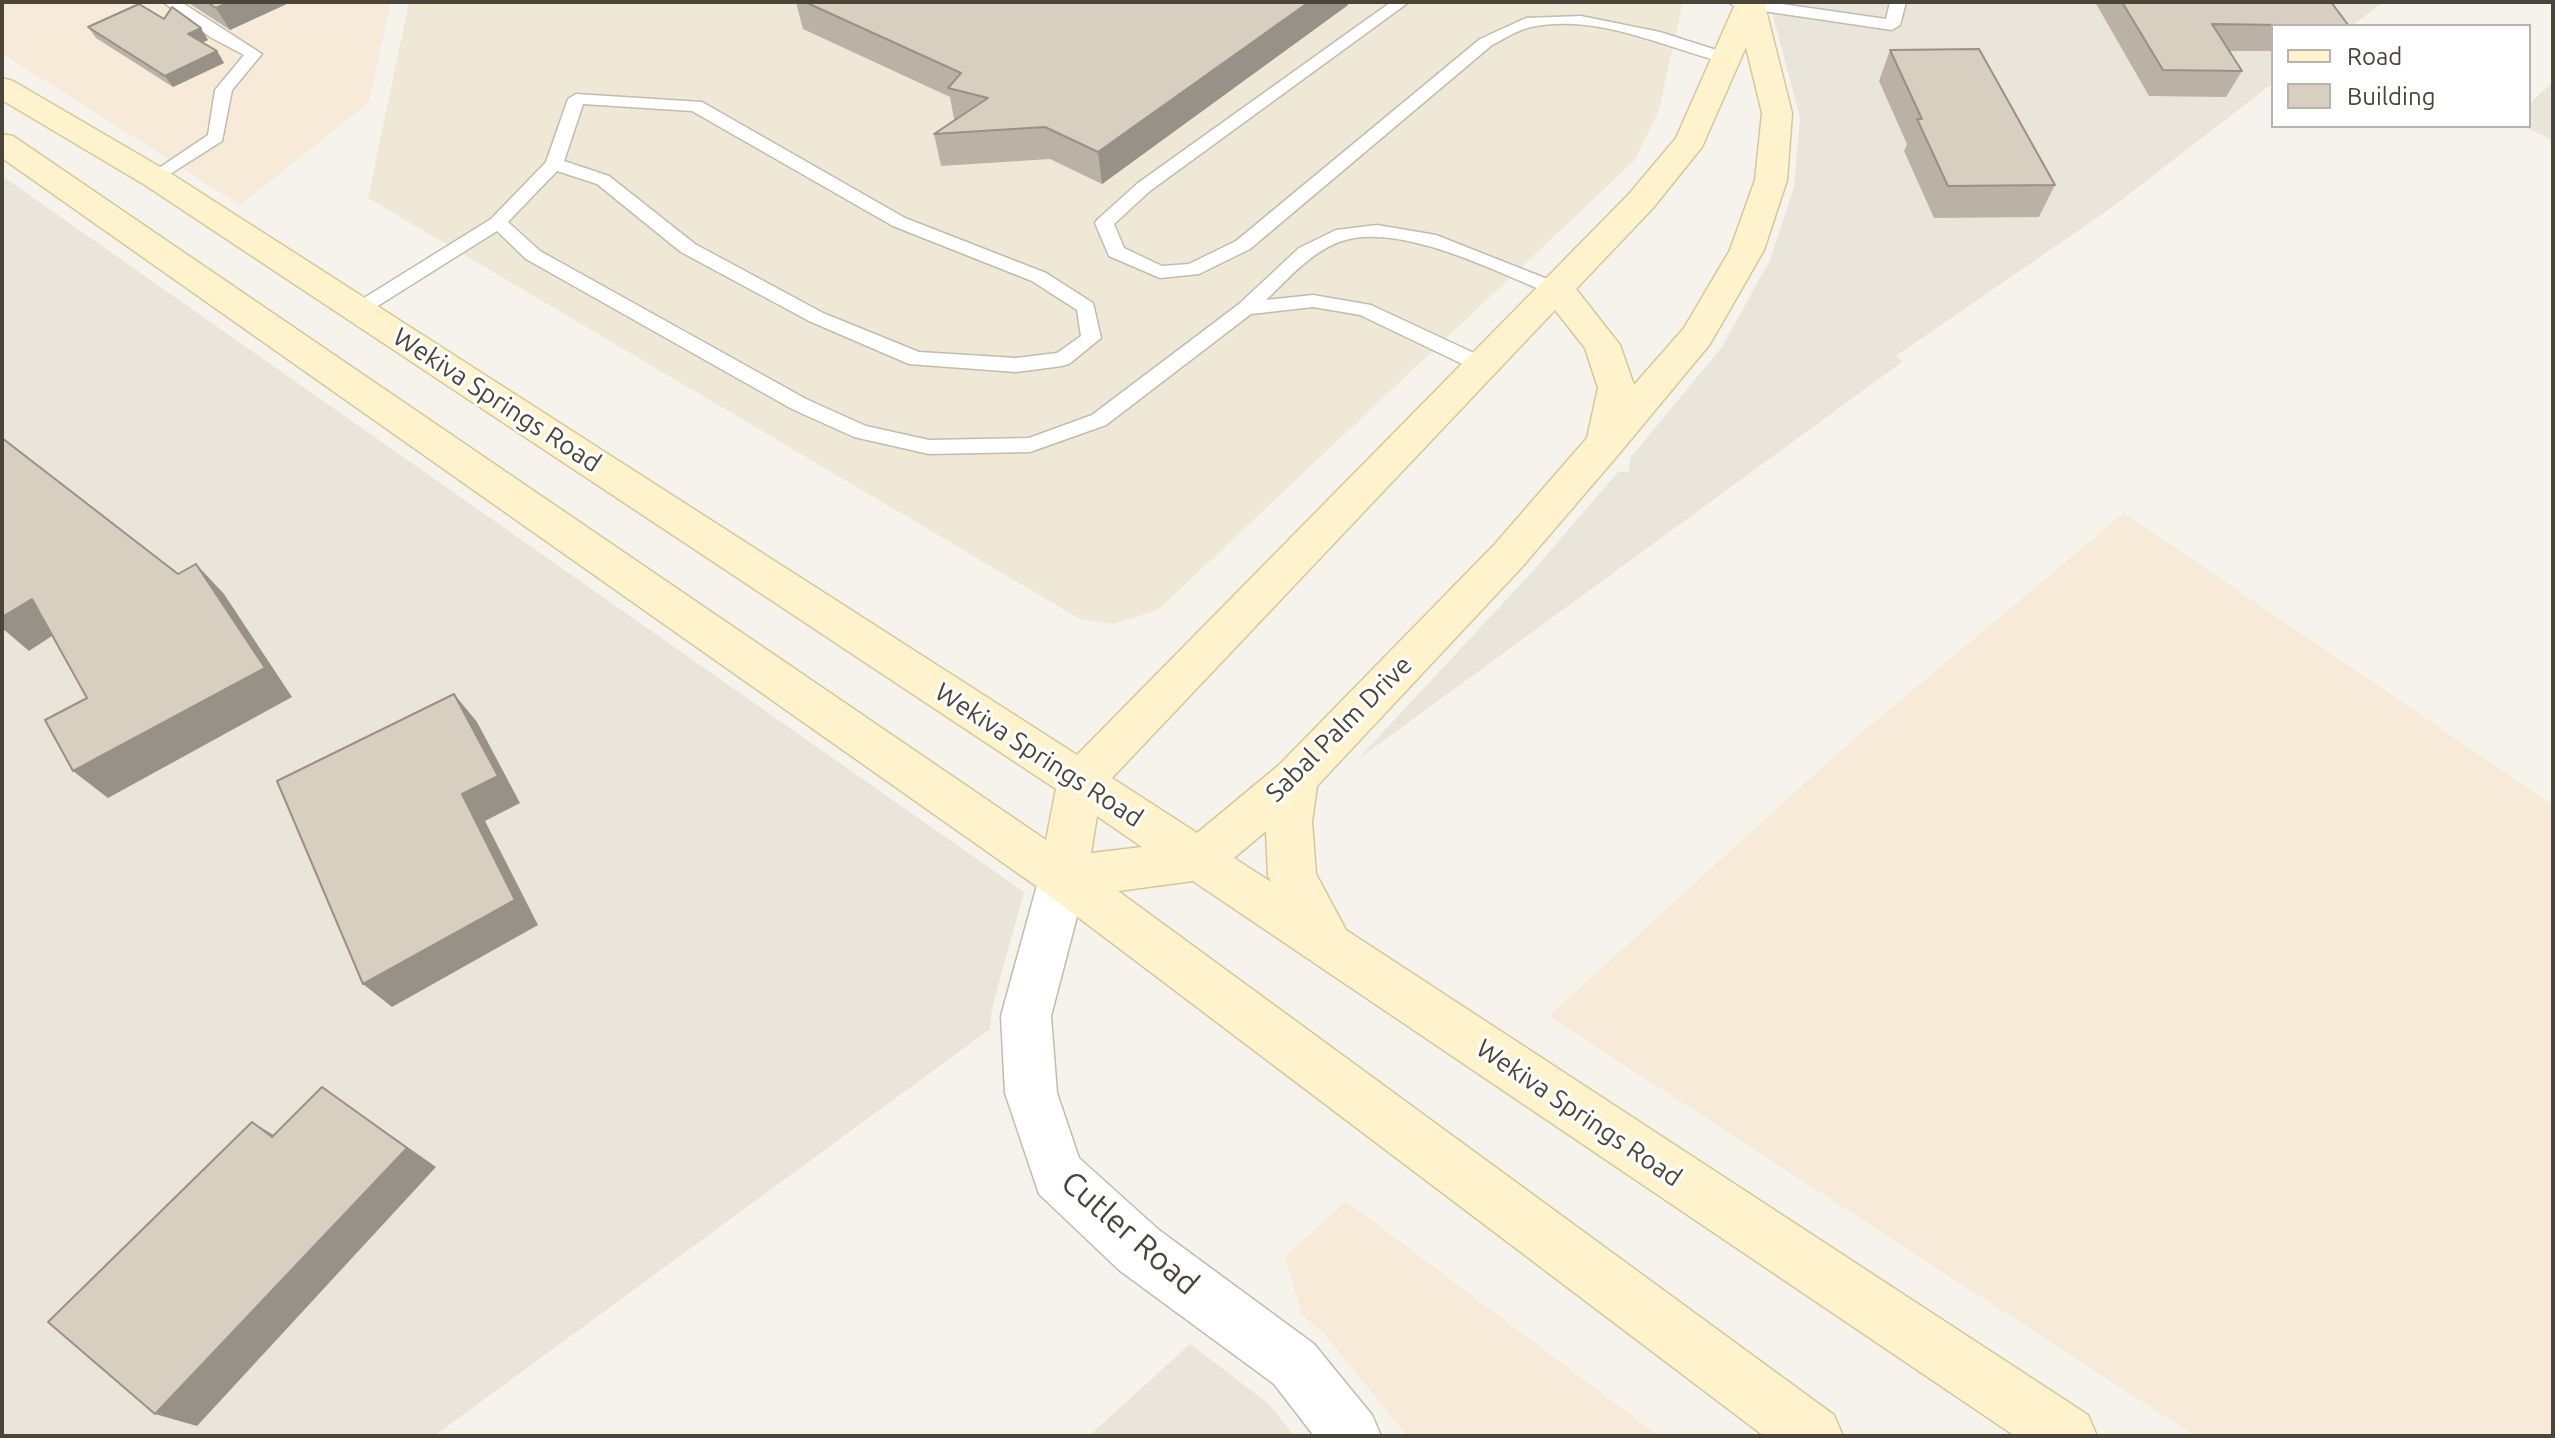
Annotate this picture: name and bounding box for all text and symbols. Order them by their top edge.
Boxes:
legend [2271,24,2531,128]
text: Road [2347,43,2402,70]
text: Building [2347,83,2435,110]
street label: Wekiva Springs Road [387,321,607,479]
street label: Sabal Palm Drive [1259,649,1419,809]
street label: Wekiva Springs Road [929,676,1149,834]
street label: Wekiva Springs Road [1470,1033,1688,1193]
street label: Cutler Road [1053,1163,1207,1303]

